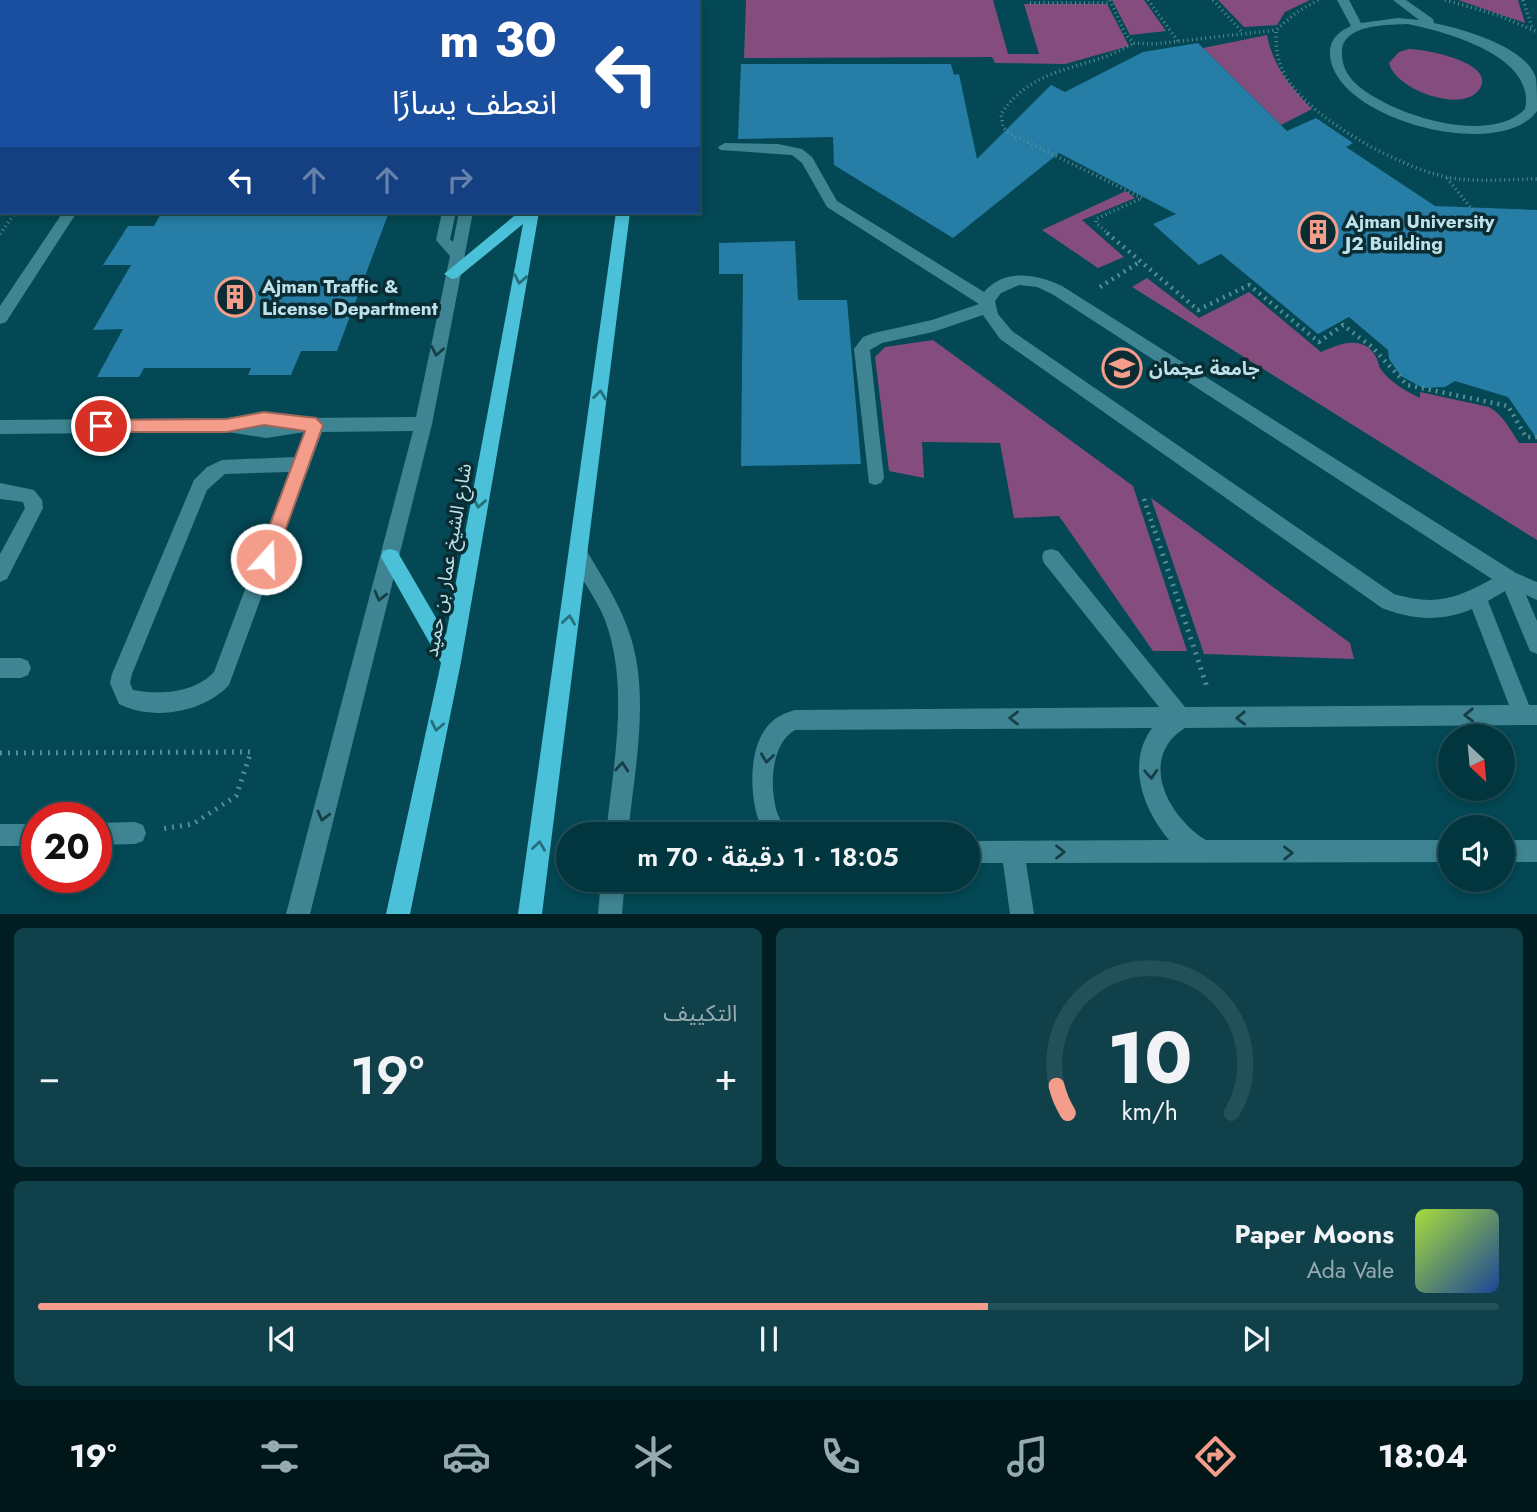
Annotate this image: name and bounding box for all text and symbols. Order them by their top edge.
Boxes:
text: 30 m [439,5,557,75]
icon: left [581,28,672,119]
text: انعطف يسارًا [392,80,557,126]
icon: left [222,161,260,199]
icon: ahead [295,161,333,199]
icon: ahead [368,161,406,199]
icon: right [441,161,479,199]
place label: Ajman University J2 Building [1341,208,1495,257]
building icon: Ajman University J2 Building [1297,211,1339,253]
place label: Ajman Traffic & License Department [261,273,438,322]
one-way arrow [513,273,528,285]
building icon: Ajman Traffic & License Department [214,276,256,318]
one-way arrow [430,345,445,357]
school or university icon: جامعة عجمان [1101,347,1143,389]
place label: جامعة عجمان [1149,355,1260,382]
one-way arrow [592,389,607,401]
pin [71,396,131,456]
icon: arrive [82,407,120,445]
street label: شارع الشيخ عمار بن حميد [418,461,479,659]
one-way arrow [472,497,487,509]
position arrow [229,522,303,596]
one-way arrow [374,590,388,602]
one-way arrow [562,614,577,626]
one-way arrow [1463,707,1474,723]
one-way arrow [1008,710,1019,726]
one-way arrow [1236,710,1246,726]
one-way arrow [431,720,445,732]
north arrow [1438,724,1516,802]
map controls [1438,724,1515,892]
one-way arrow [760,752,775,764]
one-way arrow [614,761,629,772]
one-way arrow [1143,769,1158,780]
speed limit sign: 20 [21,802,112,893]
one-way arrow [317,810,331,822]
button: sound [1438,815,1515,892]
text: 18:05 · 1 دقيقة · 70 m [637,838,899,876]
one-way arrow [532,840,547,852]
one-way arrow [1056,844,1066,860]
one-way arrow [1283,845,1294,861]
text: التكييف [663,996,738,1030]
text: 10 [1107,1006,1192,1111]
text: 19° [350,1038,424,1114]
text: − [38,1049,60,1104]
text: + [714,1049,738,1104]
text: km/h [1121,1093,1178,1129]
text: Paper Moons [1234,1215,1394,1253]
text: Ada Vale [1307,1253,1394,1287]
icon: previous [263,1320,301,1358]
icon: pause [750,1320,788,1358]
icon: next [1237,1320,1275,1358]
icon: filters [255,1432,304,1481]
icon: car [442,1432,491,1481]
icon: climate [629,1432,678,1481]
icon: phone [816,1432,865,1481]
icon: music [1003,1432,1052,1481]
icon: directions [1191,1432,1240,1481]
text: 19° [69,1433,116,1479]
text: 18:04 [1378,1433,1468,1479]

